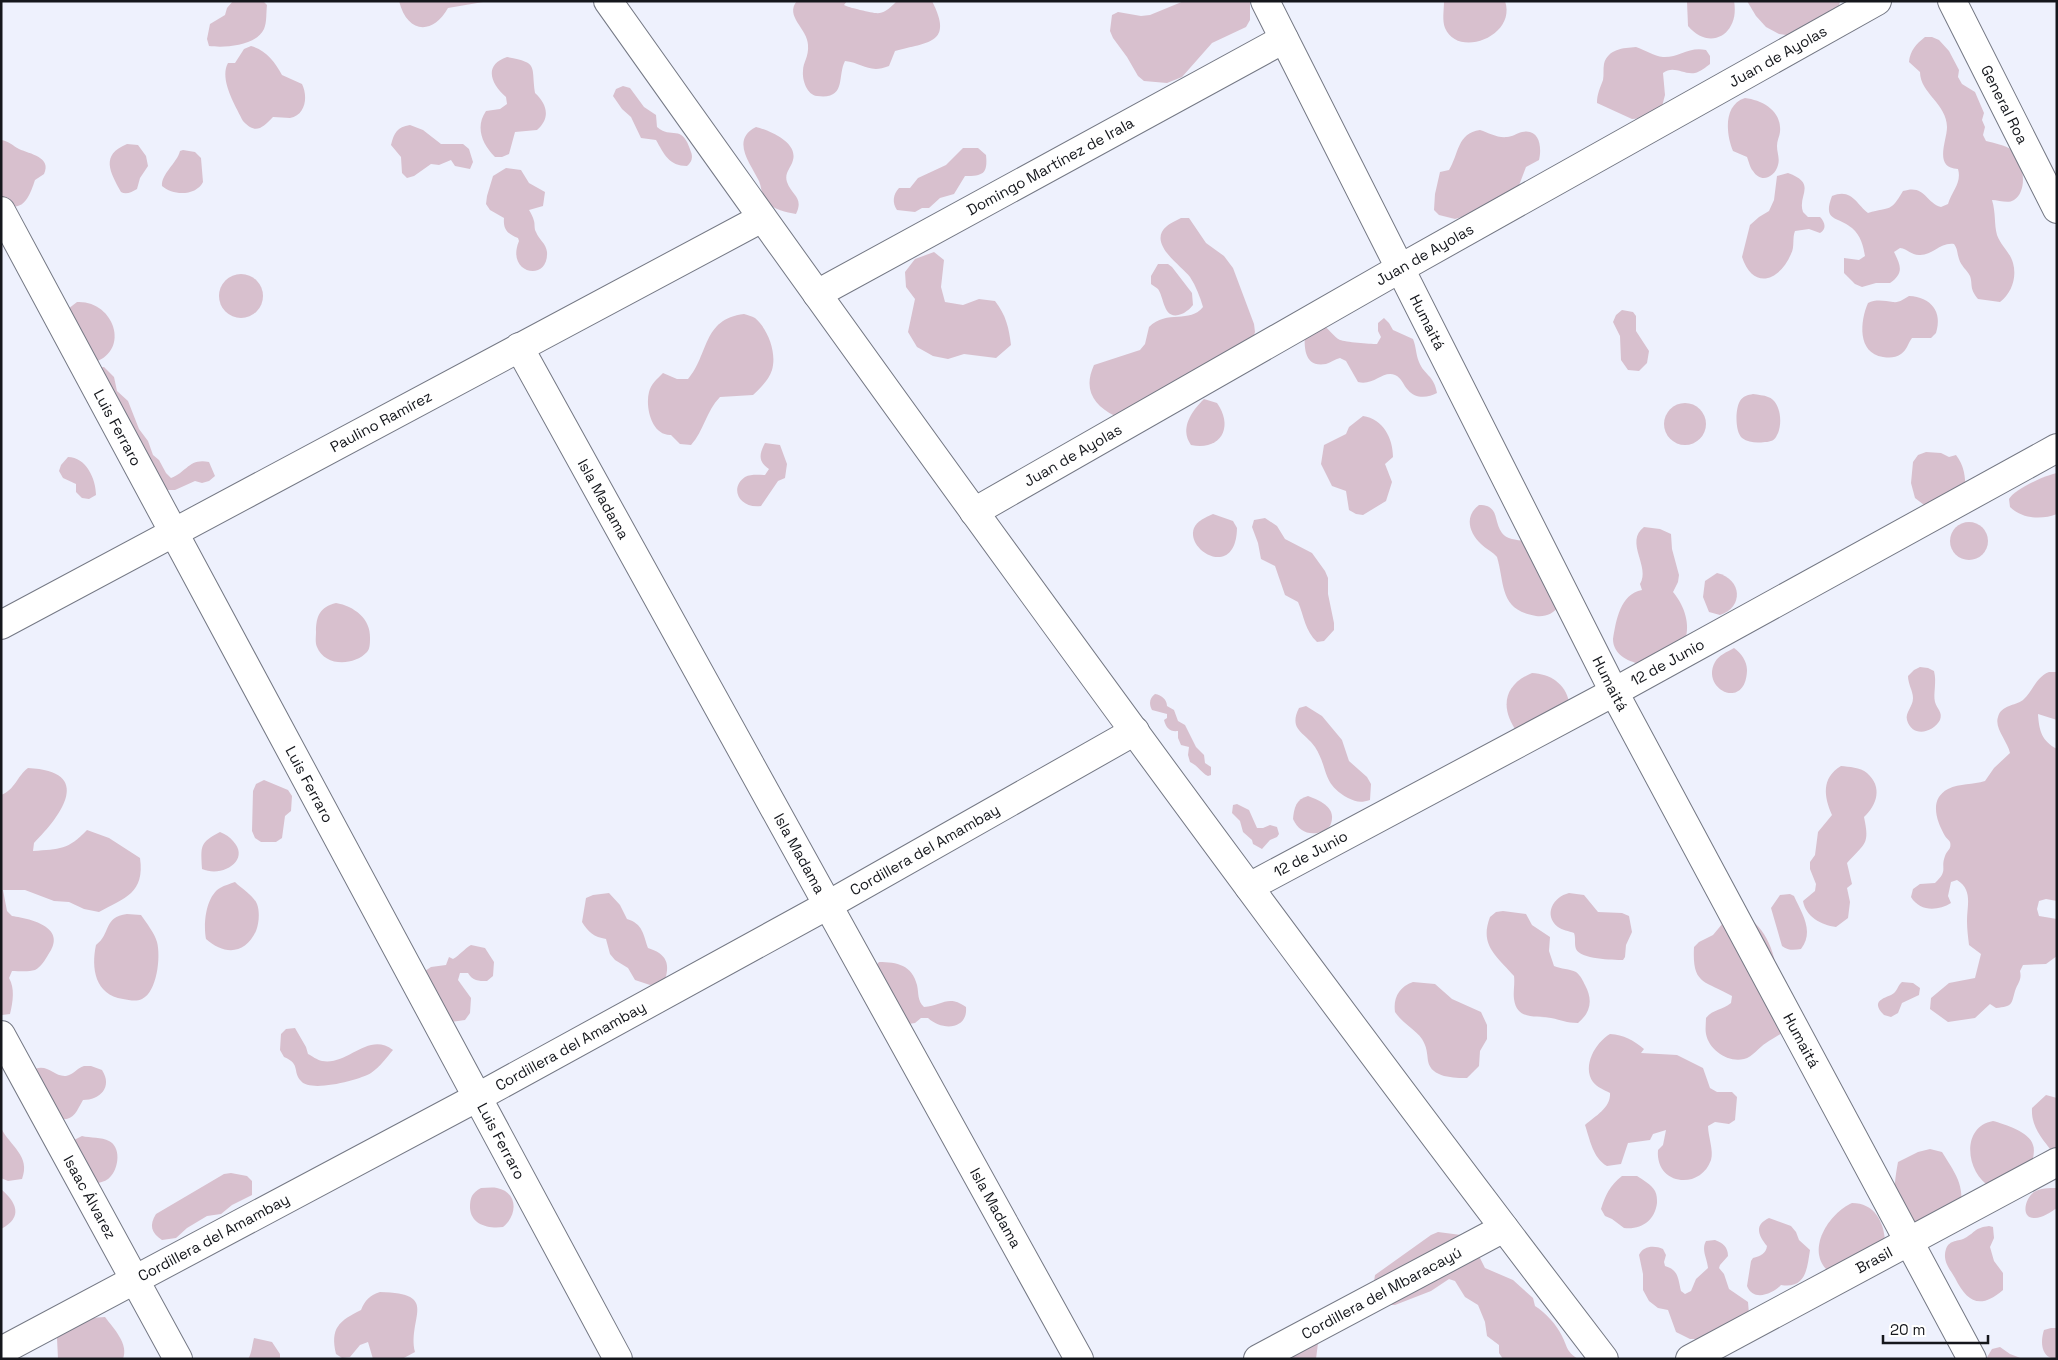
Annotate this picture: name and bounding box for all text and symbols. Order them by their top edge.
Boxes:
street label: Juan de Ayolas [1725,21,1830,91]
street label: General Roa [1977,62,2033,147]
street label: Domingo Martínez de Irala [963,113,1137,219]
street label: Juan de Ayolas [1372,219,1477,289]
street label: Humaitá [1406,291,1450,353]
street label: Luis Ferraro [90,386,146,469]
street label: Paulino Ramírez [327,386,435,456]
street label: Juan de Ayolas [1020,419,1125,490]
street label: Isla Madama [574,455,634,543]
street label: 12 de Junio [1627,634,1708,690]
street label: Humaitá [1588,653,1633,715]
street label: Luis Ferraro [281,743,338,826]
street label: Cordillera del Amambay [846,800,1003,900]
street label: Isla Madama [770,810,830,897]
street label: 12 de Junio [1270,826,1351,881]
street label: Cordillera del Amambay [492,997,649,1095]
street label: Humaitá [1779,1010,1824,1072]
street label: Luis Ferraro [473,1099,530,1182]
street label: Isaac Álvarez [60,1152,121,1242]
street label: Isla Madama [966,1164,1026,1252]
street label: Cordillera del Amambay [134,1189,293,1285]
street label: Cordillera del Mbaracayú [1298,1242,1465,1343]
street label: Brasil [1852,1242,1896,1277]
scale bar [1883,1312,1988,1344]
text: 20 m [1890,1320,1925,1339]

